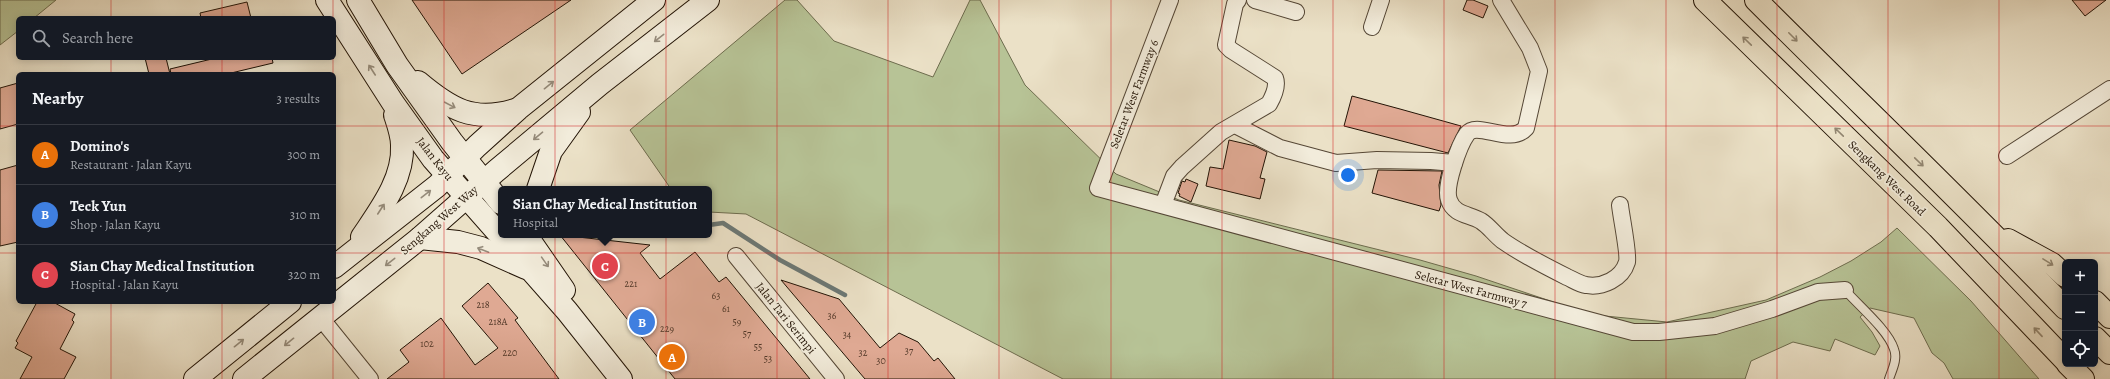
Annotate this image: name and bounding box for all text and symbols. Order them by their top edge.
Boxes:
search box [16,16,336,60]
icon: search [30,27,52,49]
text: Search here [62,28,133,48]
one-way arrow [1788,32,1798,42]
one-way arrow [654,34,665,43]
one-way arrow [1742,36,1752,46]
street label: Seletar West Farmway 6 [1106,37,1162,151]
one-way arrow [367,64,375,76]
one-way arrow [543,80,554,89]
text: Nearby [32,87,83,110]
text: 3 results [276,90,320,107]
one-way arrow [444,102,456,110]
one-way arrow [1834,127,1844,137]
one-way arrow [532,131,543,140]
street label: Jalan Kayu [413,134,457,185]
text: Domino's [70,136,129,156]
street label: Sengkang West Road [1845,137,1930,220]
text: A [41,146,49,163]
text: 300 m [287,146,320,163]
text: Restaurant · Jalan Kayu [70,156,192,173]
one-way arrow [1914,157,1924,166]
your location [1338,165,1358,185]
street label: Sengkang West Way [397,181,482,258]
popup [498,186,712,238]
one-way arrow [420,190,431,198]
text: Sian Chay Medical Institution [513,194,697,214]
text: Teck Yun [70,196,126,216]
one-way arrow [377,203,385,215]
text: B [41,206,49,223]
text: 310 m [290,206,320,223]
text: Hospital [513,214,558,231]
text: Shop · Jalan Kayu [70,216,160,233]
one-way arrow [477,245,489,253]
pin: C [592,251,618,281]
text: Sian Chay Medical Institution [70,256,255,276]
one-way arrow [541,257,549,268]
one-way arrow [384,258,395,266]
one-way arrow [2042,259,2054,267]
map controls [2062,259,2098,367]
button: + [2062,259,2098,295]
text: C [41,266,49,283]
text: 320 m [288,266,320,283]
street label: Seletar West Farmway 7 [1413,266,1530,312]
text: Hospital · Jalan Kayu [70,276,179,293]
house number: 221 [625,277,638,290]
street label: Jalan Tari Serimpi [752,279,820,357]
house number: 63 [712,289,720,302]
button: − [2062,295,2098,331]
house number: 218 [476,298,490,311]
house number: 61 [722,302,731,315]
pin: B [629,307,655,337]
house number: 36 [828,309,837,322]
house number: 218A [489,315,508,328]
house number: 59 [733,315,742,328]
house number: 229 [660,322,674,335]
house number: 57 [743,327,752,340]
one-way arrow [2033,327,2043,337]
house number: 34 [843,328,852,341]
button: locate [2062,331,2098,367]
house number: 102 [420,337,434,350]
one-way arrow [284,338,295,346]
one-way arrow [233,339,244,348]
house number: 55 [754,340,762,353]
pin: A [659,342,685,372]
house number: 37 [905,344,914,357]
house number: 220 [503,346,517,359]
house number: 32 [859,346,868,359]
house number: 53 [764,352,772,365]
house number: 30 [876,354,886,367]

